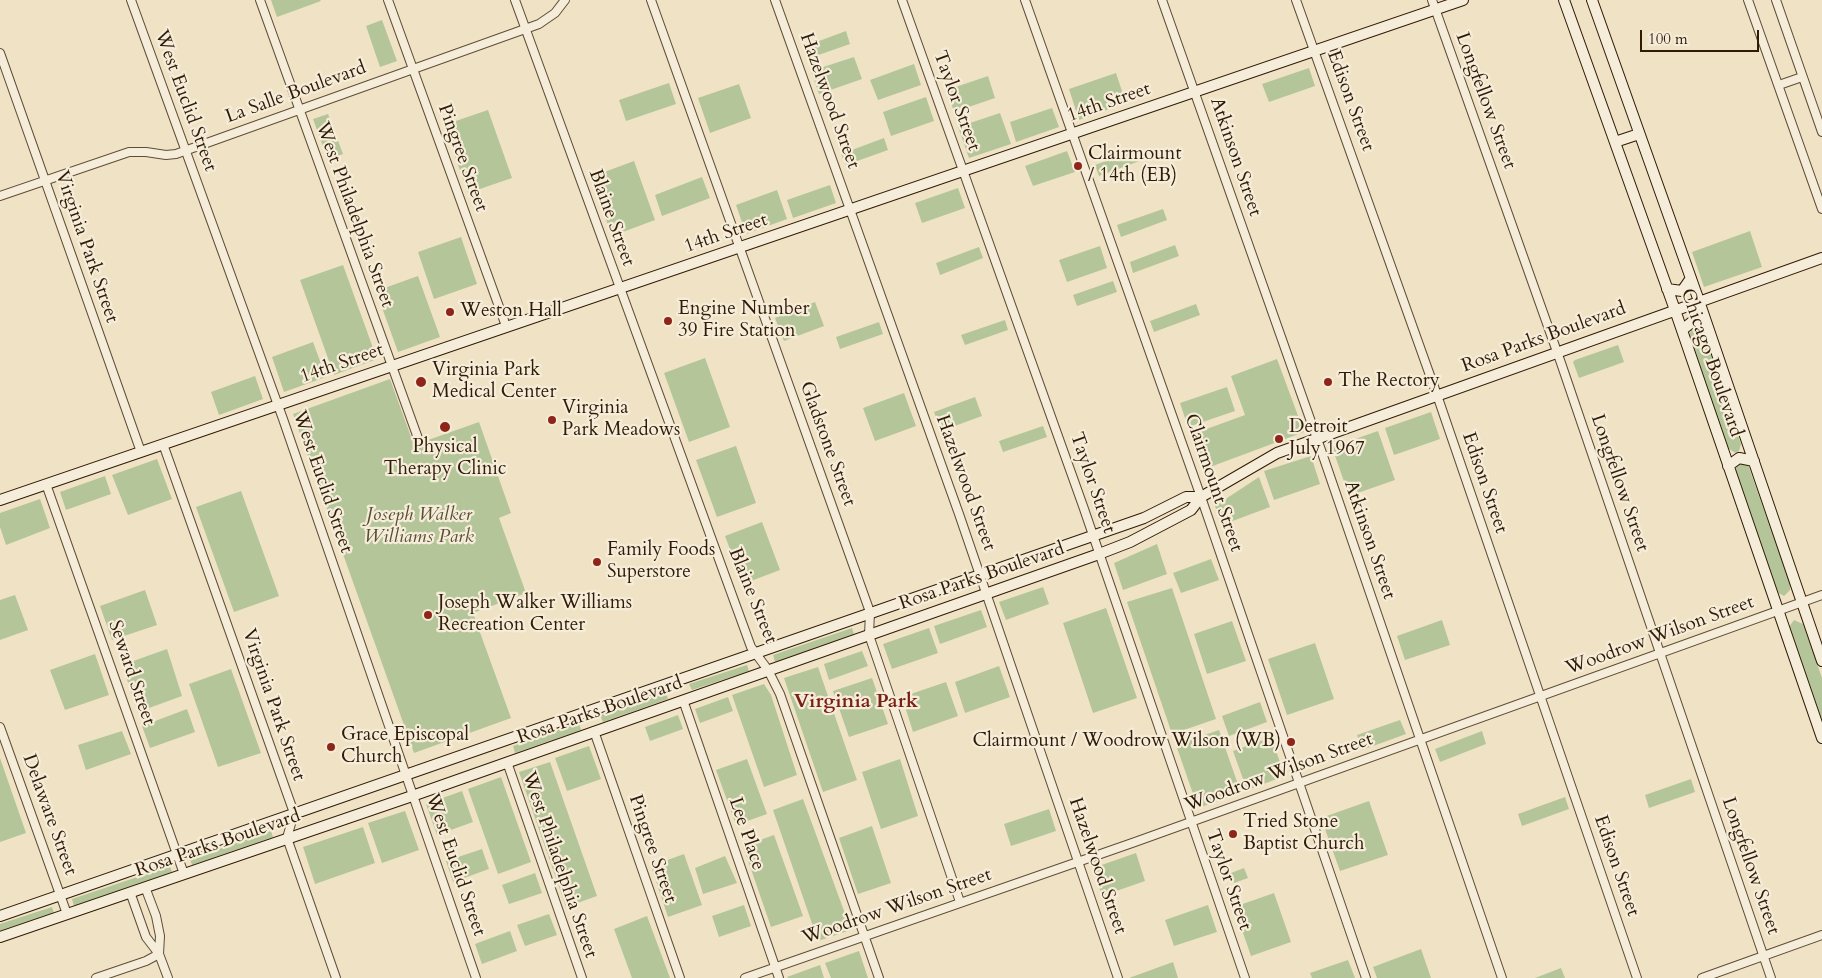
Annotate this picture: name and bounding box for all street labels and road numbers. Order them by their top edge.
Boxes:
street label: West Euclid Street [149,27,221,175]
street label: Hazelwood Street [794,30,864,172]
street label: Longfellow Street [1450,30,1520,172]
street label: Taylor Street [927,48,985,154]
street label: Edison Street [1321,48,1379,154]
street label: La Salle Boulevard [223,57,369,129]
street label: 14th Street [1064,78,1154,128]
street label: Atkinson Street [1204,95,1266,219]
street label: Pingree Street [432,101,492,215]
street label: West Philadelphia Street [310,119,398,311]
street label: Blaine Street [583,166,639,270]
street label: Virginia Park Street [49,168,123,326]
street label: 14th Street [681,209,771,259]
street label: Chicago Boulevard [1675,286,1747,440]
street label: Rosa Parks Boulevard [1459,298,1629,378]
street label: 14th Street [297,339,387,389]
street label: Gladstone Street [794,379,860,509]
street label: West Euclid Street [287,408,357,556]
street label: Clairmount Street [1179,411,1247,555]
street label: Longfellow Street [1585,411,1653,555]
street label: Hazelwood Street [930,412,1000,554]
street label: Edison Street [1456,429,1512,537]
street label: Taylor Street [1064,430,1120,536]
street label: Atkinson Street [1338,478,1400,602]
street label: Rosa Parks Boulevard [896,538,1068,616]
street label: Blaine Street [722,545,782,647]
street label: Woodrow Wilson Street [1563,591,1757,681]
street label: Seward Street [102,618,160,728]
street label: Virginia Park Street [236,626,310,784]
street label: Rosa Parks Boulevard [514,672,686,750]
street label: Woodrow Wilson Street [1182,728,1376,818]
street label: Delaware Street [17,751,81,879]
street label: West Philadelphia Street [516,769,602,961]
street label: West Euclid Street [420,791,490,939]
street label: Pingree Street [623,792,681,906]
street label: Longfellow Street [1716,794,1784,938]
street label: Lee Place [723,795,769,873]
street label: Hazelwood Street [1063,795,1131,937]
street label: Rosa Parks Boulevard [132,805,304,883]
street label: Edison Street [1588,812,1644,920]
street label: Taylor Street [1200,827,1256,933]
street label: Woodrow Wilson Street [799,864,995,950]

